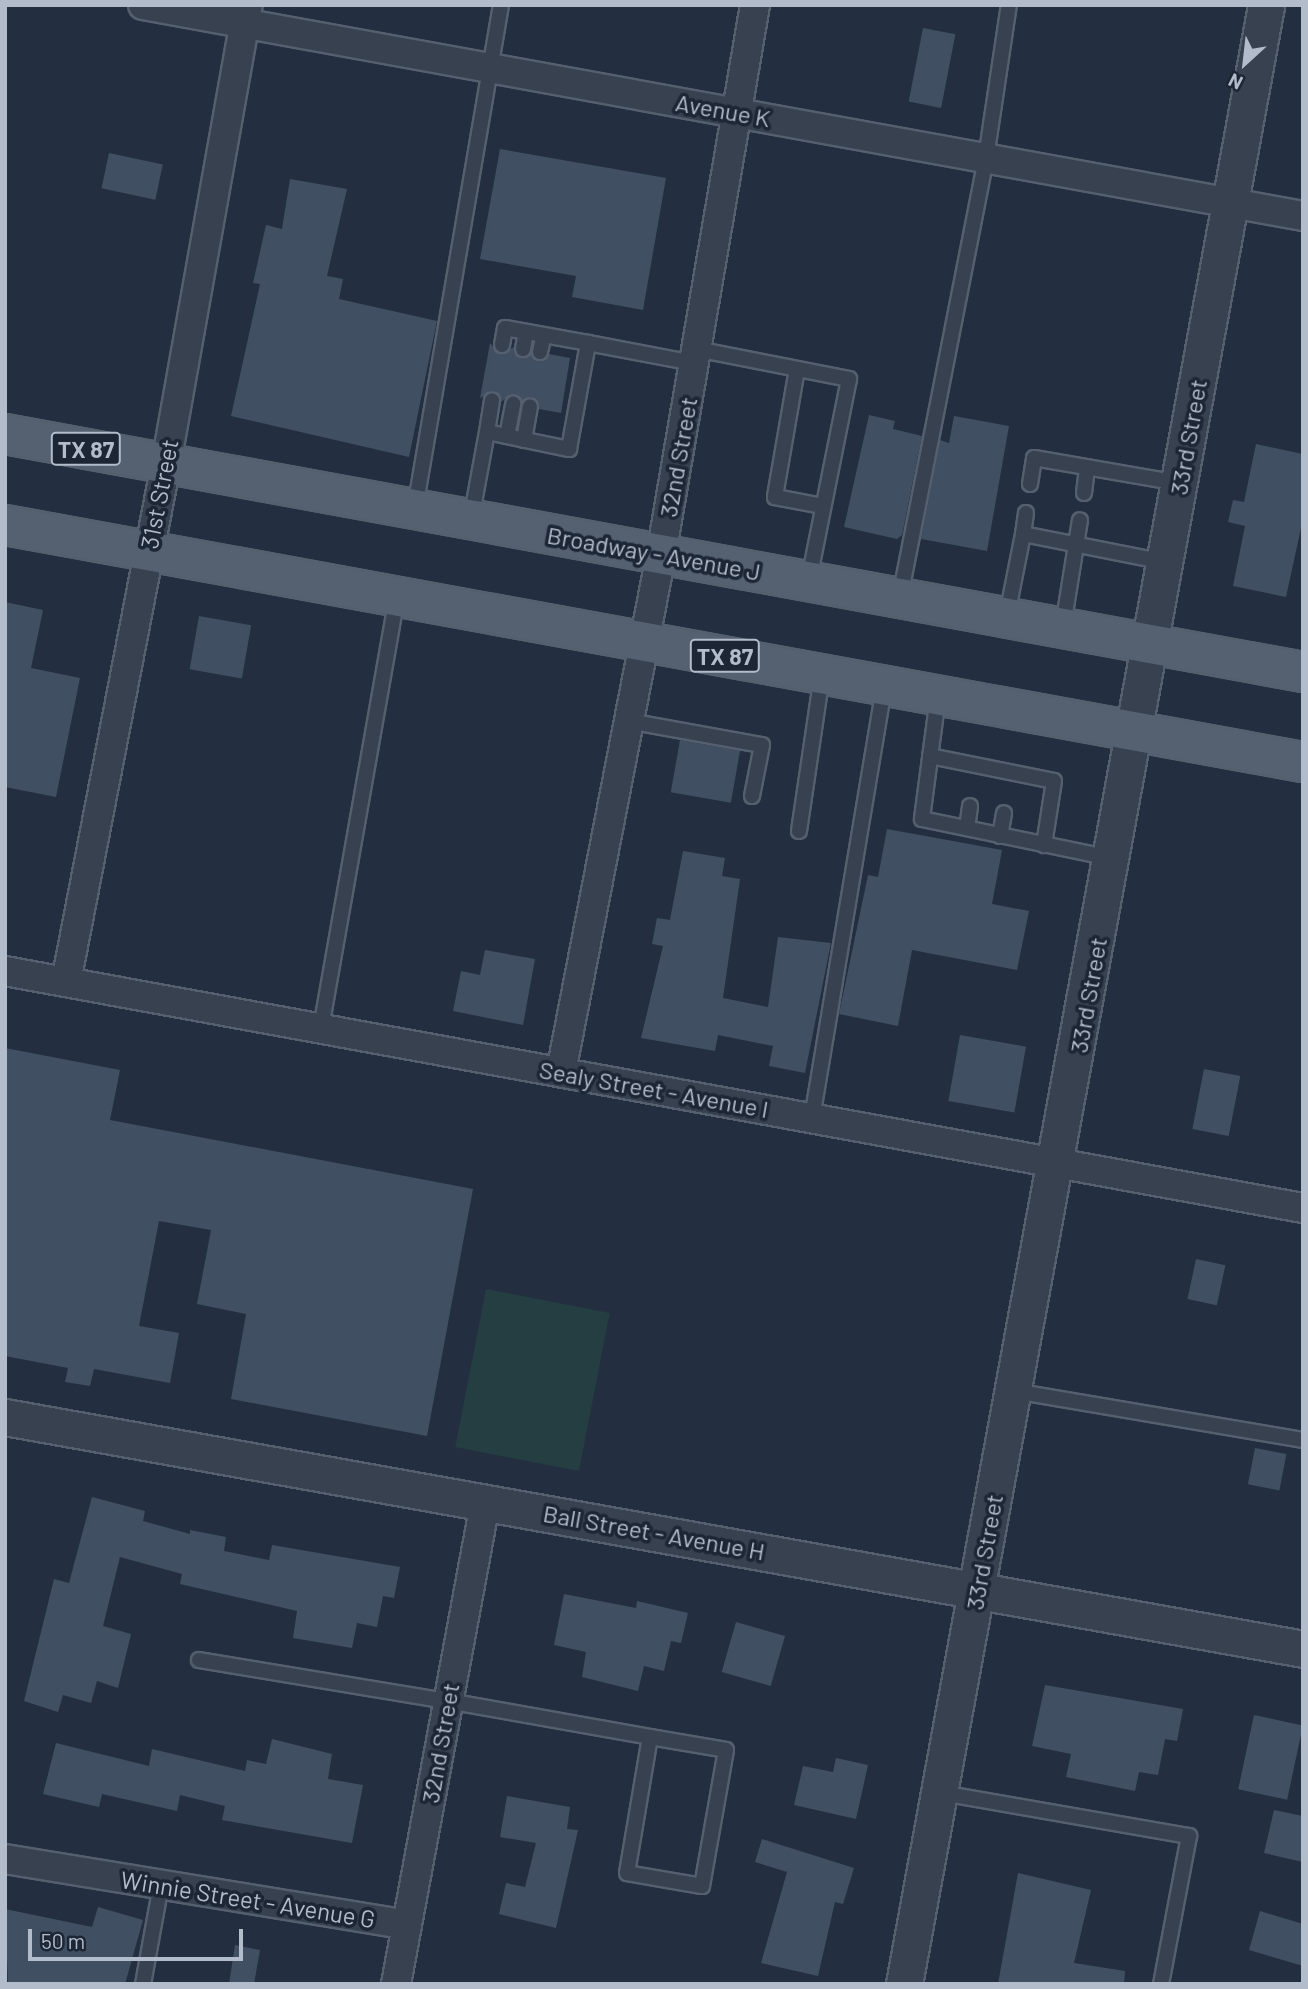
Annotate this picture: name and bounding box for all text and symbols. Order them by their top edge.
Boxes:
north arrow [1210,28,1280,98]
text: N [1224,69,1246,95]
street label: Avenue K [673,88,773,132]
street label: 33rd Street [1164,377,1212,497]
street label: 32nd Street [653,395,703,519]
road number: TX 87 [49,430,123,468]
street label: 31st Street [134,437,184,551]
street label: Broadway - Avenue J [545,520,763,586]
road number: TX 87 [688,636,762,676]
street label: 33rd Street [1064,935,1112,1055]
street label: Sealy Street - Avenue I [537,1055,771,1123]
street label: 33rd Street [960,1492,1008,1612]
street label: Ball Street - Avenue H [541,1498,767,1566]
street label: 32nd Street [415,1681,465,1805]
street label: Winnie Street - Avenue G [119,1865,377,1933]
scale bar [32,1916,247,1960]
text: 50 m [41,1928,85,1953]

